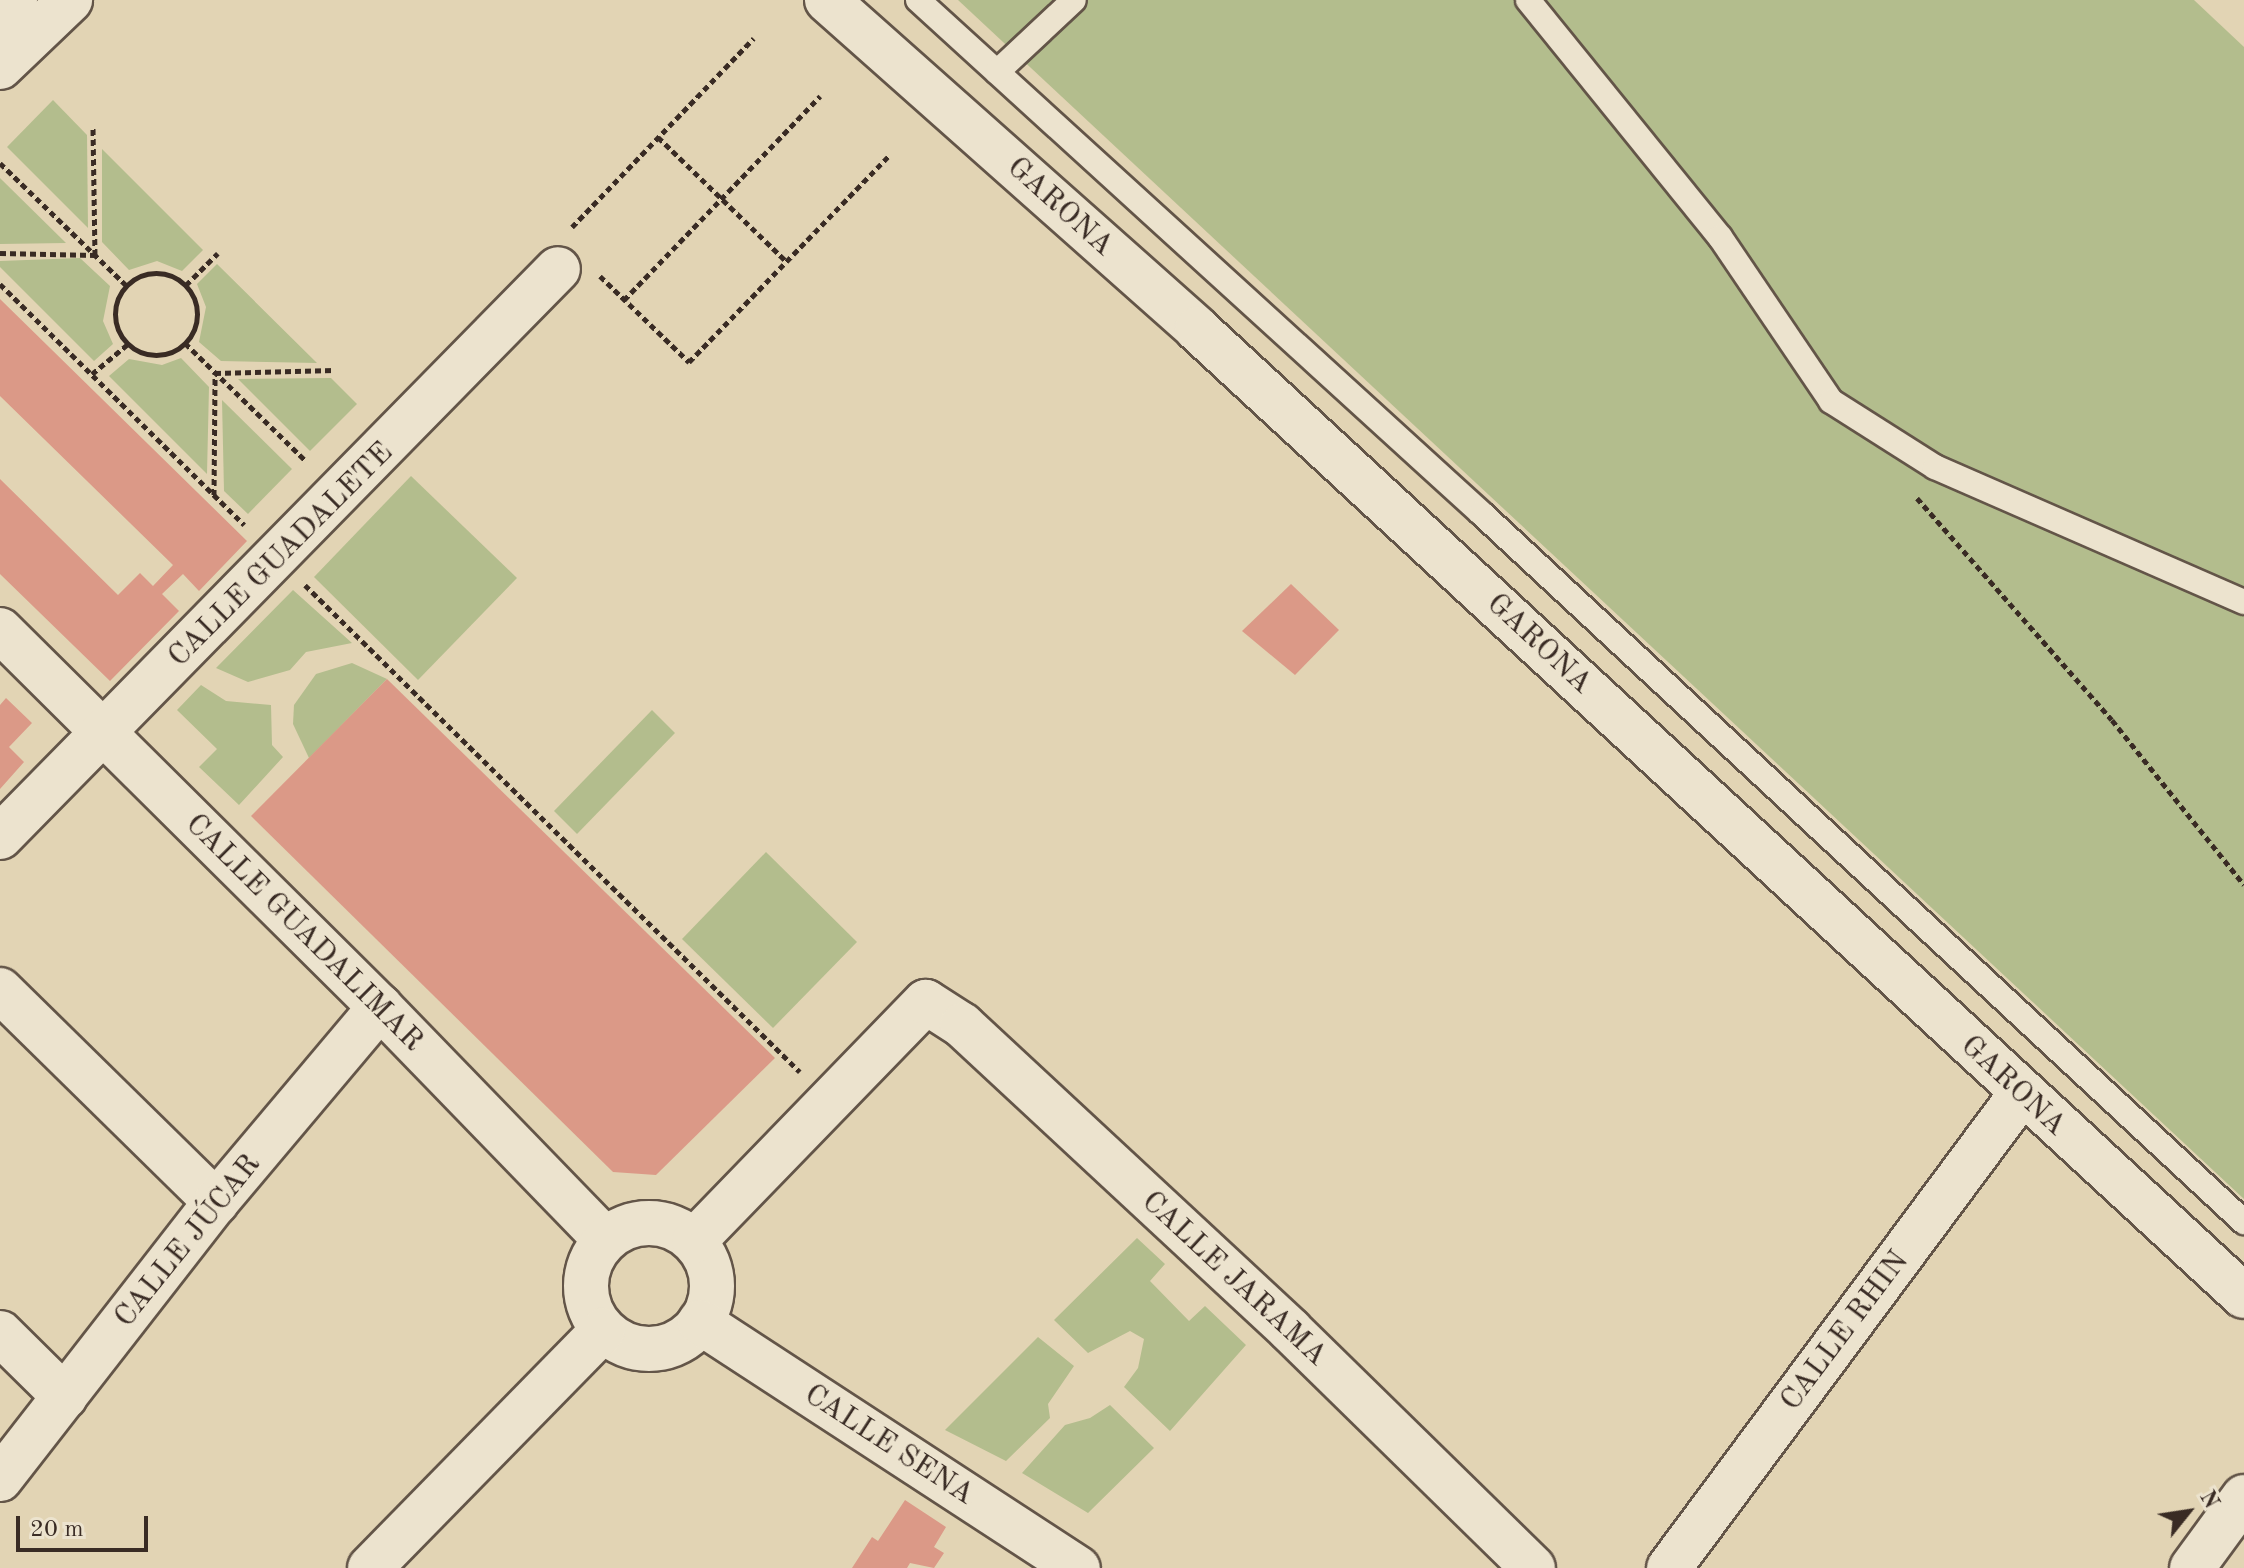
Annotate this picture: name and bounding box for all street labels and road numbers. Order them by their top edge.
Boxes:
street label: GARONA [999,150,1121,264]
street label: CALLE GUADALETE [161,435,401,675]
street label: GARONA [1479,586,1599,702]
street label: CALLE GUADALIMAR [178,807,430,1059]
street label: GARONA [1953,1028,2073,1144]
street label: CALLE JÚCAR [107,1147,269,1335]
street label: CALLE JARAMA [1134,1184,1334,1374]
street label: CALLE RHIN [1773,1244,1917,1418]
street label: CALLE SENA [797,1377,981,1513]

